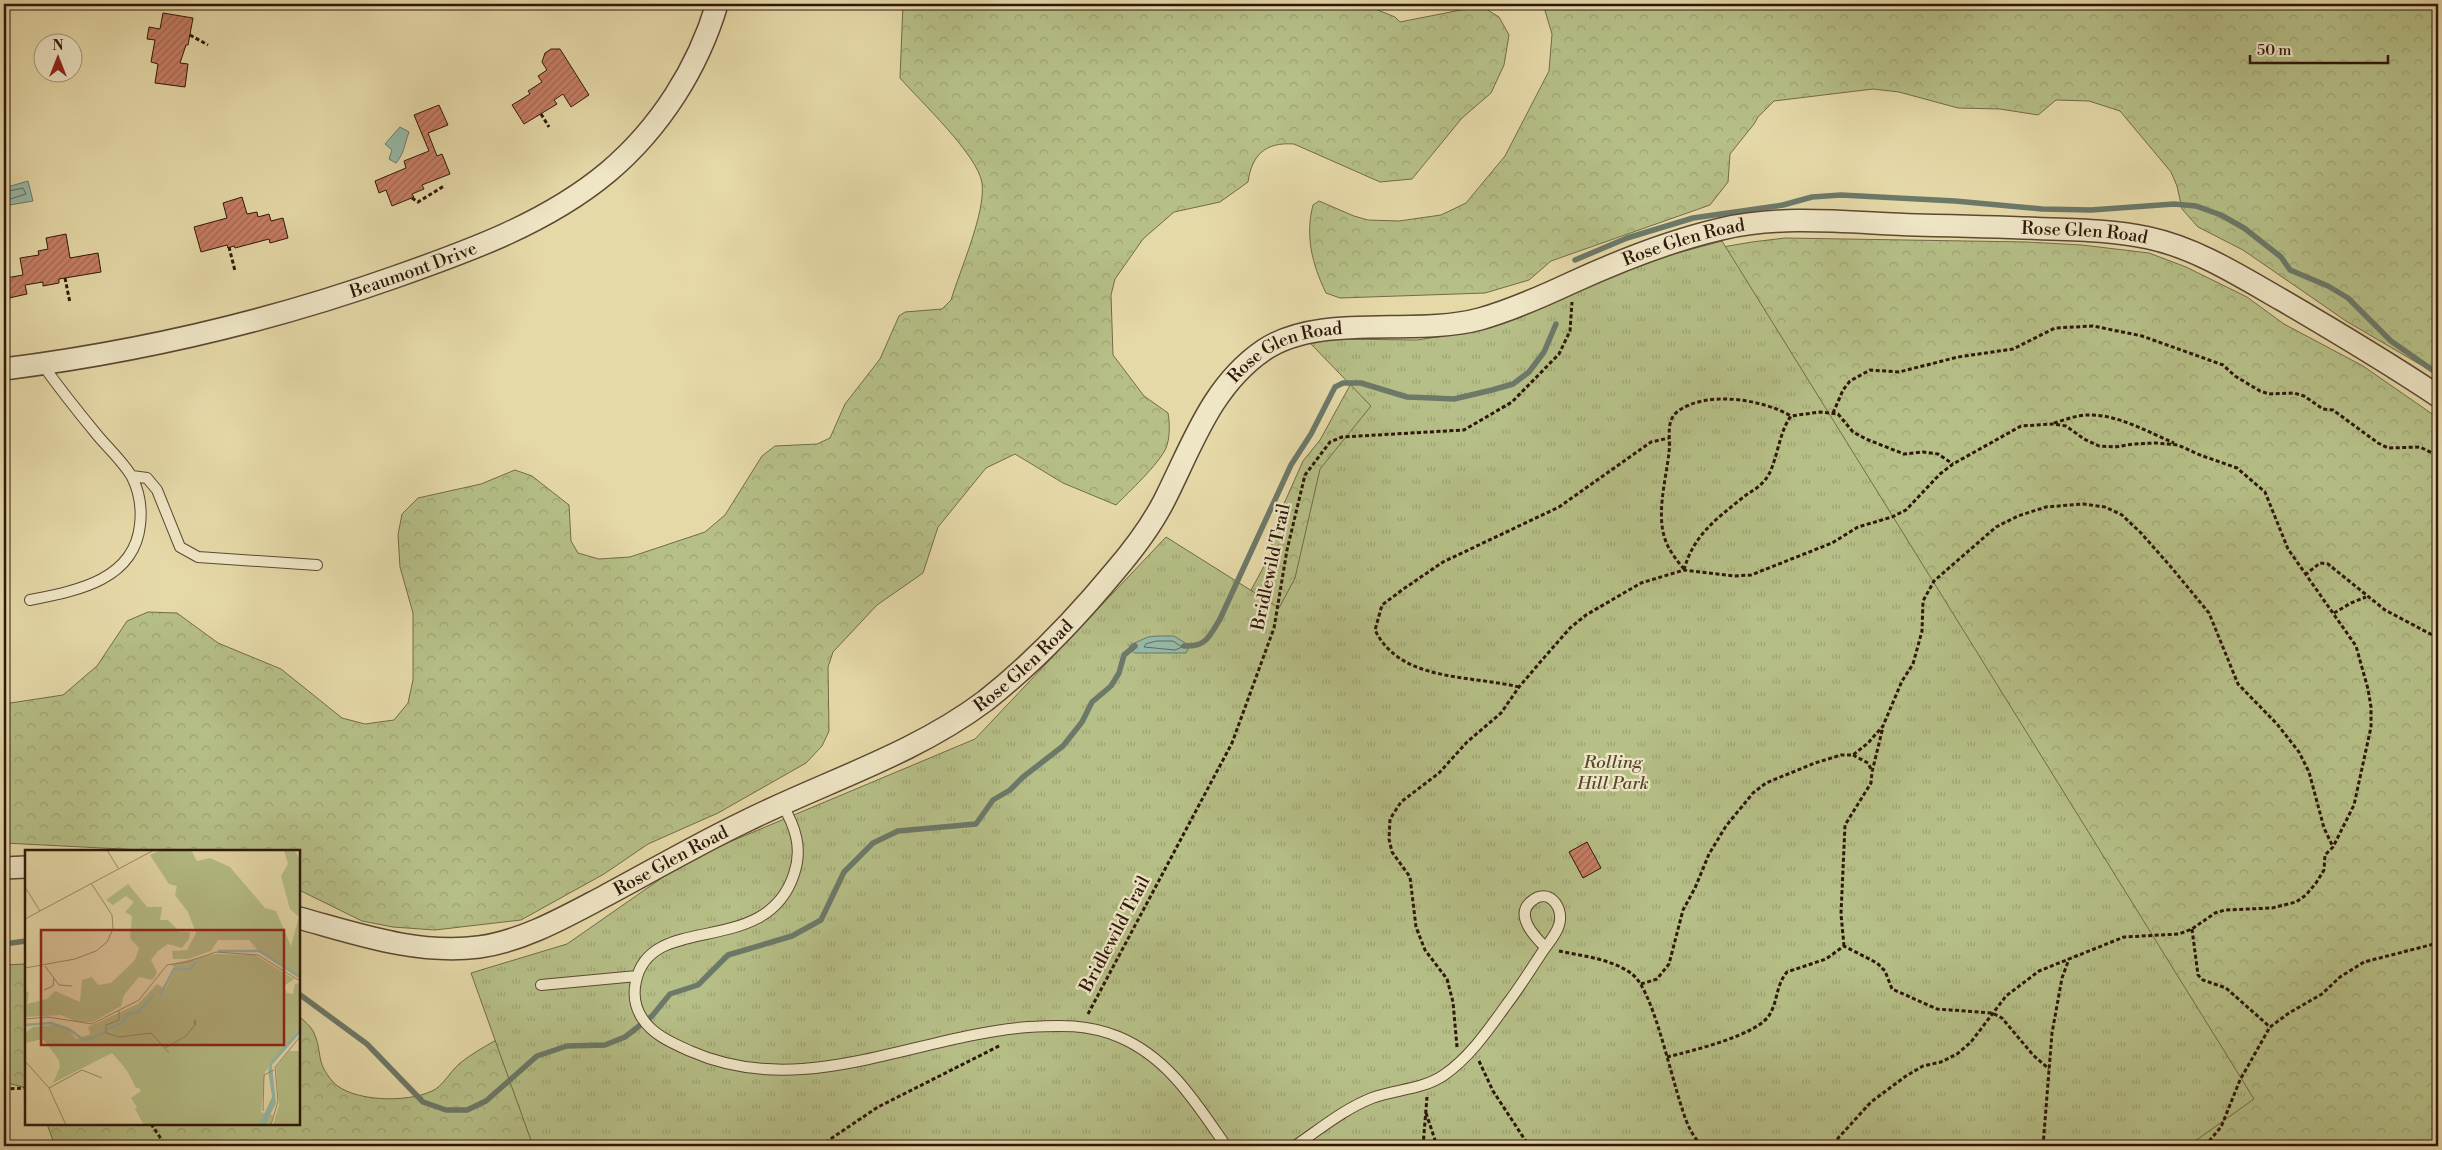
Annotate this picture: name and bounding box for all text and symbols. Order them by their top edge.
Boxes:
north arrow [32,32,82,82]
scale bar [2250,32,2387,64]
text: N [52,37,64,55]
text: 50 m [2257,41,2291,60]
street label: Rose Glen Road [1619,213,1747,271]
street label: Rose Glen Road [2021,216,2151,249]
street label: Beaumont Drive [346,236,480,303]
street label: Rose Glen Road [1222,316,1344,388]
street label: Bridlewild Trail [1246,501,1296,633]
street label: Rose Glen Road [969,614,1079,717]
park label: Rolling Hill Park [1576,751,1649,795]
street label: Rose Glen Road [609,820,733,901]
inset map [25,850,300,1125]
street label: Bridlewild Trail [1074,871,1156,997]

